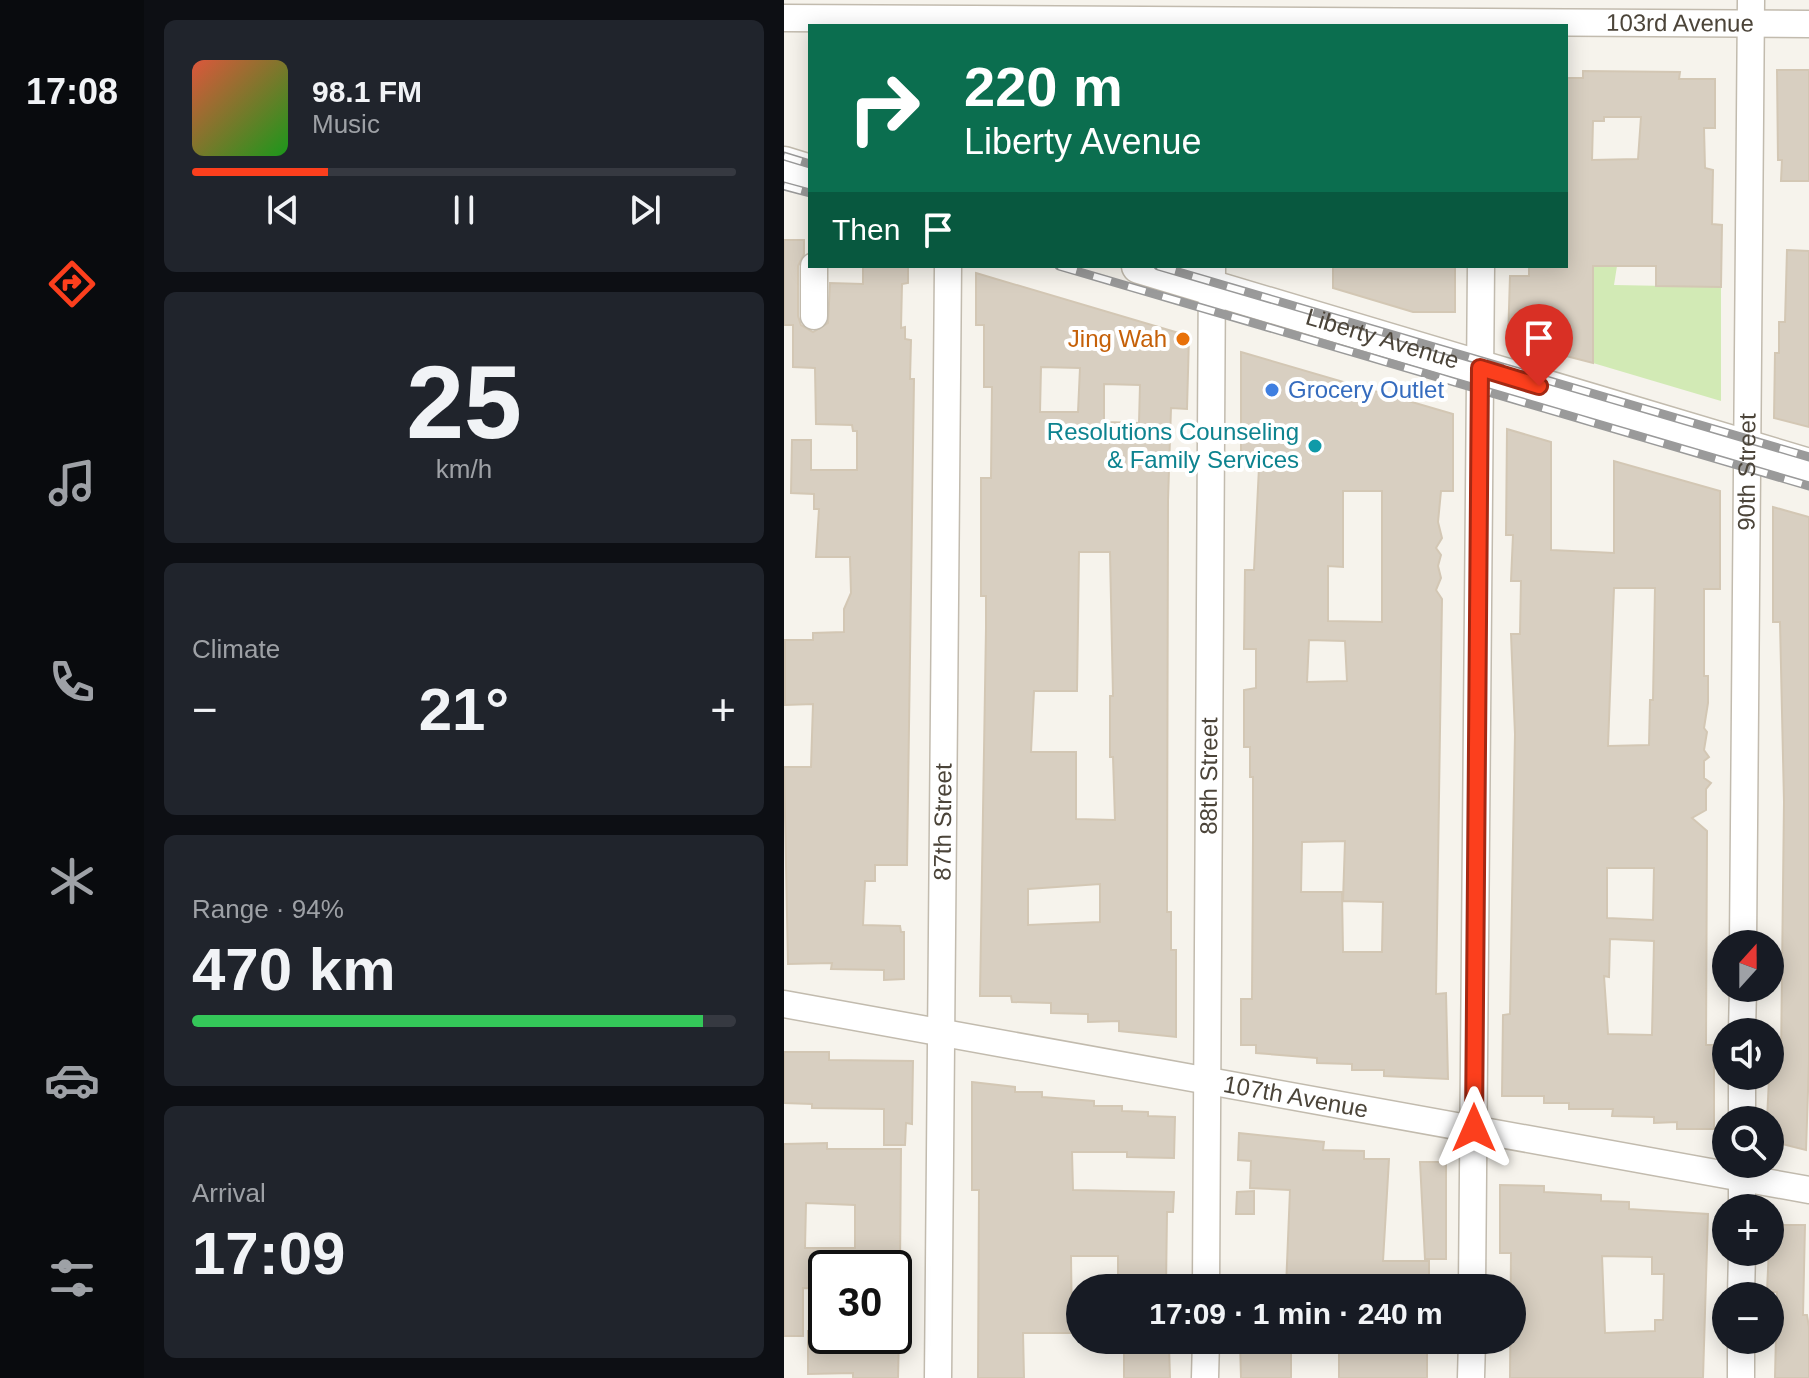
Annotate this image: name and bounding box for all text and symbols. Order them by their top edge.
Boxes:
street label: 103rd Avenue [1606,9,1754,37]
text: 220 m [964,55,1123,118]
icon: right [832,56,936,160]
text: 17:08 [26,71,118,112]
text: 98.1 FM [312,75,422,108]
text: Music [312,109,380,139]
text: Liberty Avenue [964,121,1202,162]
icon: previous [261,188,305,232]
icon: pause [442,188,486,232]
icon: next [623,188,667,232]
icon: arrive [916,208,960,252]
text: Then [832,213,900,246]
icon: directions [44,256,100,312]
street label: Liberty Avenue [1303,303,1462,374]
pin [1505,304,1573,386]
icon: arrive [1517,316,1561,360]
place label: Jing Wah [1068,325,1167,352]
marker: Jing Wah [1174,330,1192,348]
text: 25 [406,344,522,460]
place label: Grocery Outlet [1288,376,1444,403]
marker: Grocery Outlet [1263,381,1281,399]
street label: 90th Street [1733,413,1761,531]
place label: Resolutions Counseling & Family Services [1047,418,1299,473]
marker: Resolutions Counseling & Family Services [1306,437,1324,455]
text: km/h [436,454,492,484]
icon: music [44,455,100,511]
text: Climate [192,634,280,664]
icon: phone [44,654,100,710]
text: 21° [419,676,509,743]
text: − [192,685,218,734]
text: + [710,685,736,734]
street label: 88th Street [1195,717,1222,835]
street label: 87th Street [928,763,957,881]
icon: climate [44,853,100,909]
text: Range · 94% [192,894,344,924]
north arrow [1712,930,1784,1002]
map controls [1712,930,1784,1354]
text: 470 km [192,936,396,1003]
button: sound [1712,1018,1784,1090]
icon: car [44,1052,100,1108]
street label: 107th Avenue [1221,1070,1370,1123]
position arrow [1432,1086,1516,1170]
button: search [1712,1106,1784,1178]
text: Arrival [192,1178,266,1208]
button: + [1712,1194,1784,1266]
text: 17:09 [192,1220,345,1287]
icon: filters [44,1250,100,1306]
speed limit sign: 30 [808,1250,912,1354]
button: − [1712,1282,1784,1354]
text: 17:09 · 1 min · 240 m [1149,1297,1443,1330]

